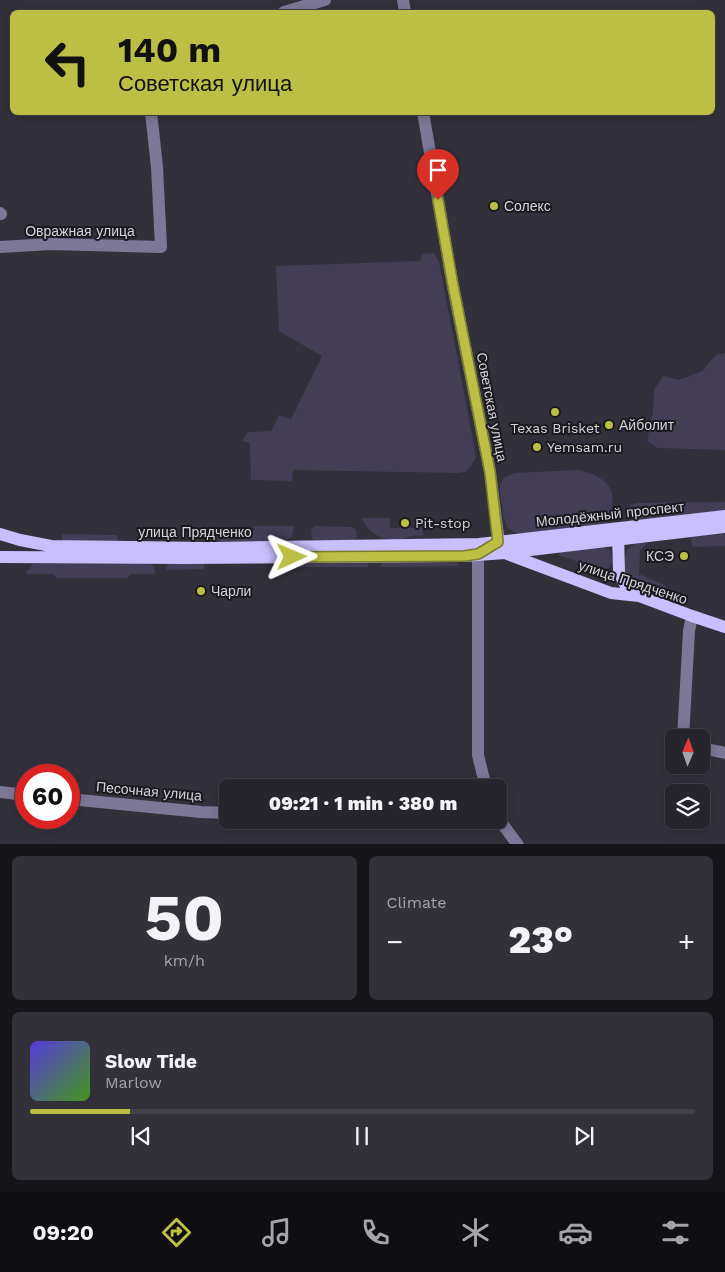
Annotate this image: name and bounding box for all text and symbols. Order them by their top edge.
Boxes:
text: 140 m [118,29,221,71]
icon: left [35,30,100,95]
text: Советская улица [118,71,292,96]
pin [417,149,459,200]
icon: arrive [424,156,452,184]
place label: Солекс [504,198,551,214]
marker: Солекс [488,200,500,212]
street label: Овражная улица [25,223,135,239]
street label: Советская улица [474,351,510,463]
marker: Texas Brisket [549,406,561,418]
place label: Айболит [619,417,675,433]
marker: Айболит [603,419,615,431]
place label: Texas Brisket [510,420,600,436]
place label: Yemsam.ru [547,439,622,455]
marker: Yemsam.ru [531,441,543,453]
street label: Молодёжный проспект [535,498,686,530]
place label: Pit-stop [415,515,471,531]
marker: Pit-stop [399,517,411,529]
street label: улица Прядченко [138,524,252,540]
position arrow [265,530,317,582]
place label: КСЭ [646,548,674,564]
marker: КСЭ [678,550,690,562]
street label: улица Прядченко [577,557,690,607]
place label: Чарли [211,583,251,599]
marker: Чарли [195,585,207,597]
north arrow [665,729,710,774]
map controls [665,729,710,829]
speed limit sign: 60 [15,764,80,829]
street label: Песочная улица [95,778,203,804]
button: layers [665,784,710,829]
text: 09:21 · 1 min · 380 m [269,792,457,815]
text: 50 [144,880,224,956]
text: Climate [387,893,447,912]
text: 23° [508,918,573,962]
text: − [387,925,403,958]
text: + [678,925,695,958]
text: km/h [164,951,205,970]
text: Slow Tide [105,1050,197,1073]
text: Marlow [105,1073,162,1092]
icon: previous [127,1122,155,1150]
icon: pause [348,1122,376,1150]
icon: next [570,1122,598,1150]
icon: directions [159,1215,194,1250]
icon: music [259,1215,294,1250]
icon: phone [358,1215,393,1250]
icon: climate [458,1215,493,1250]
icon: car [558,1215,593,1250]
icon: filters [658,1215,693,1250]
text: 09:20 [32,1220,94,1245]

